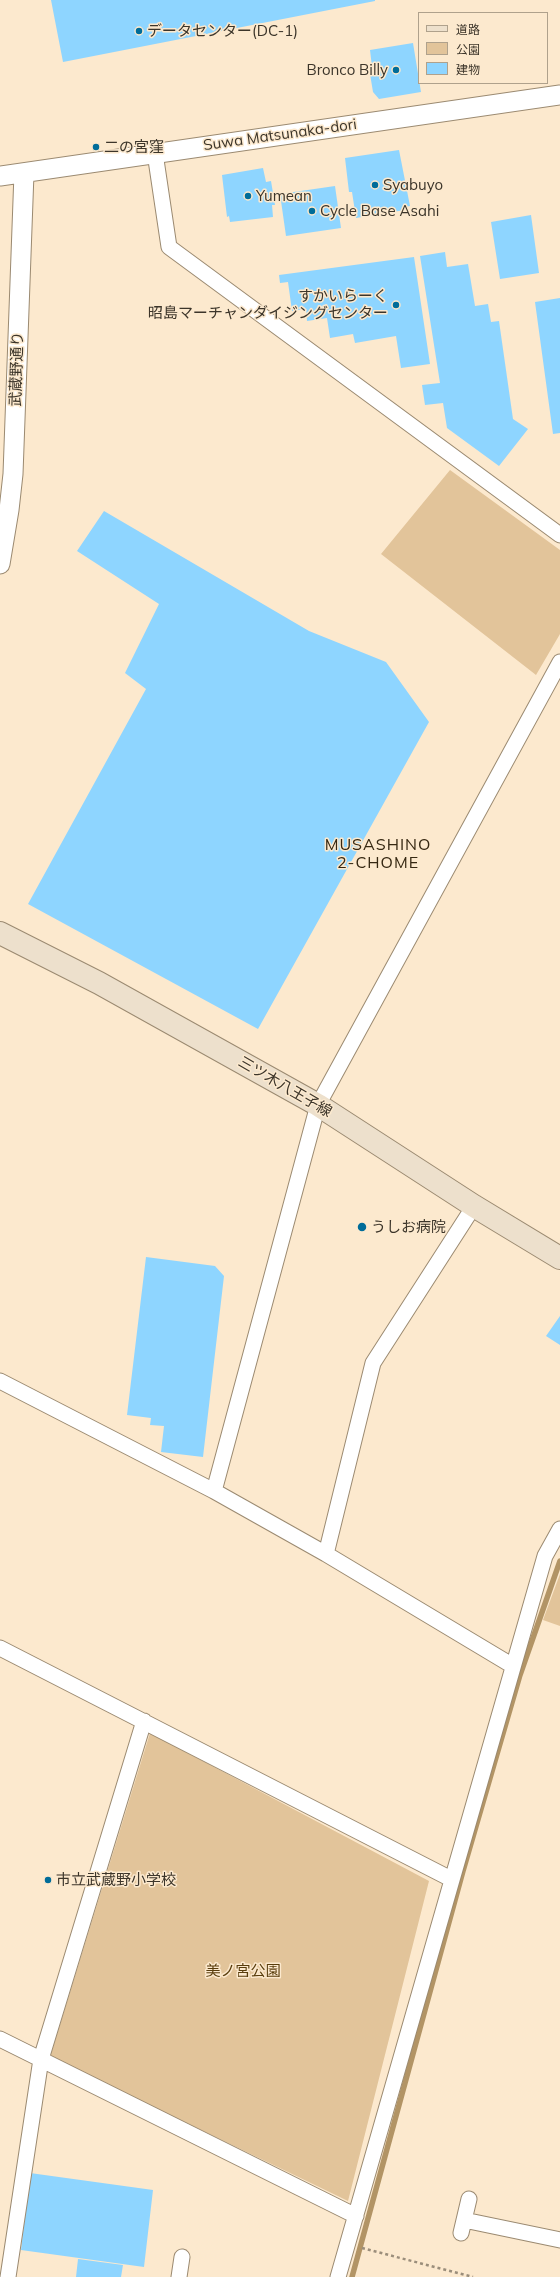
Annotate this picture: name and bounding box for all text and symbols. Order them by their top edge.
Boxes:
legend [418,12,548,84]
place label: データセンター(DC-1) [147,22,298,40]
text: 道路 [456,22,480,37]
marker: データセンター(DC-1) [134,26,144,36]
text: 公園 [456,42,480,57]
place label: Bronco Billy [306,61,388,79]
text: 建物 [456,62,480,77]
marker: Bronco Billy [391,65,401,75]
street label: Suwa Matsunaka-dori [202,115,358,155]
place label: 二の宮窪 [104,138,164,156]
marker: 二の宮窪 [91,142,101,152]
place label: Syabuyo [383,176,443,194]
marker: Syabuyo [370,180,380,190]
place label: Yumean [256,187,312,205]
marker: Yumean [243,191,253,201]
place label: Cycle Base Asahi [320,202,439,220]
marker: Cycle Base Asahi [307,206,317,216]
place label: すかいらーく 昭島マーチャンダイジングセンター [148,287,388,322]
marker: すかいらーく 昭島マーチャンダイジングセンター [391,300,401,310]
street label: 武蔵野通り [7,331,27,407]
district label: MUSASHINO 2-CHOME [325,835,431,873]
street label: 三ツ木八王子線 [235,1053,335,1121]
place label: うしお病院 [371,1218,446,1236]
marker: うしお病院 [356,1221,368,1233]
place label: 市立武蔵野小学校 [56,1871,176,1889]
marker: 市立武蔵野小学校 [43,1875,53,1885]
park label: 美ノ宮公園 [206,1962,280,1980]

